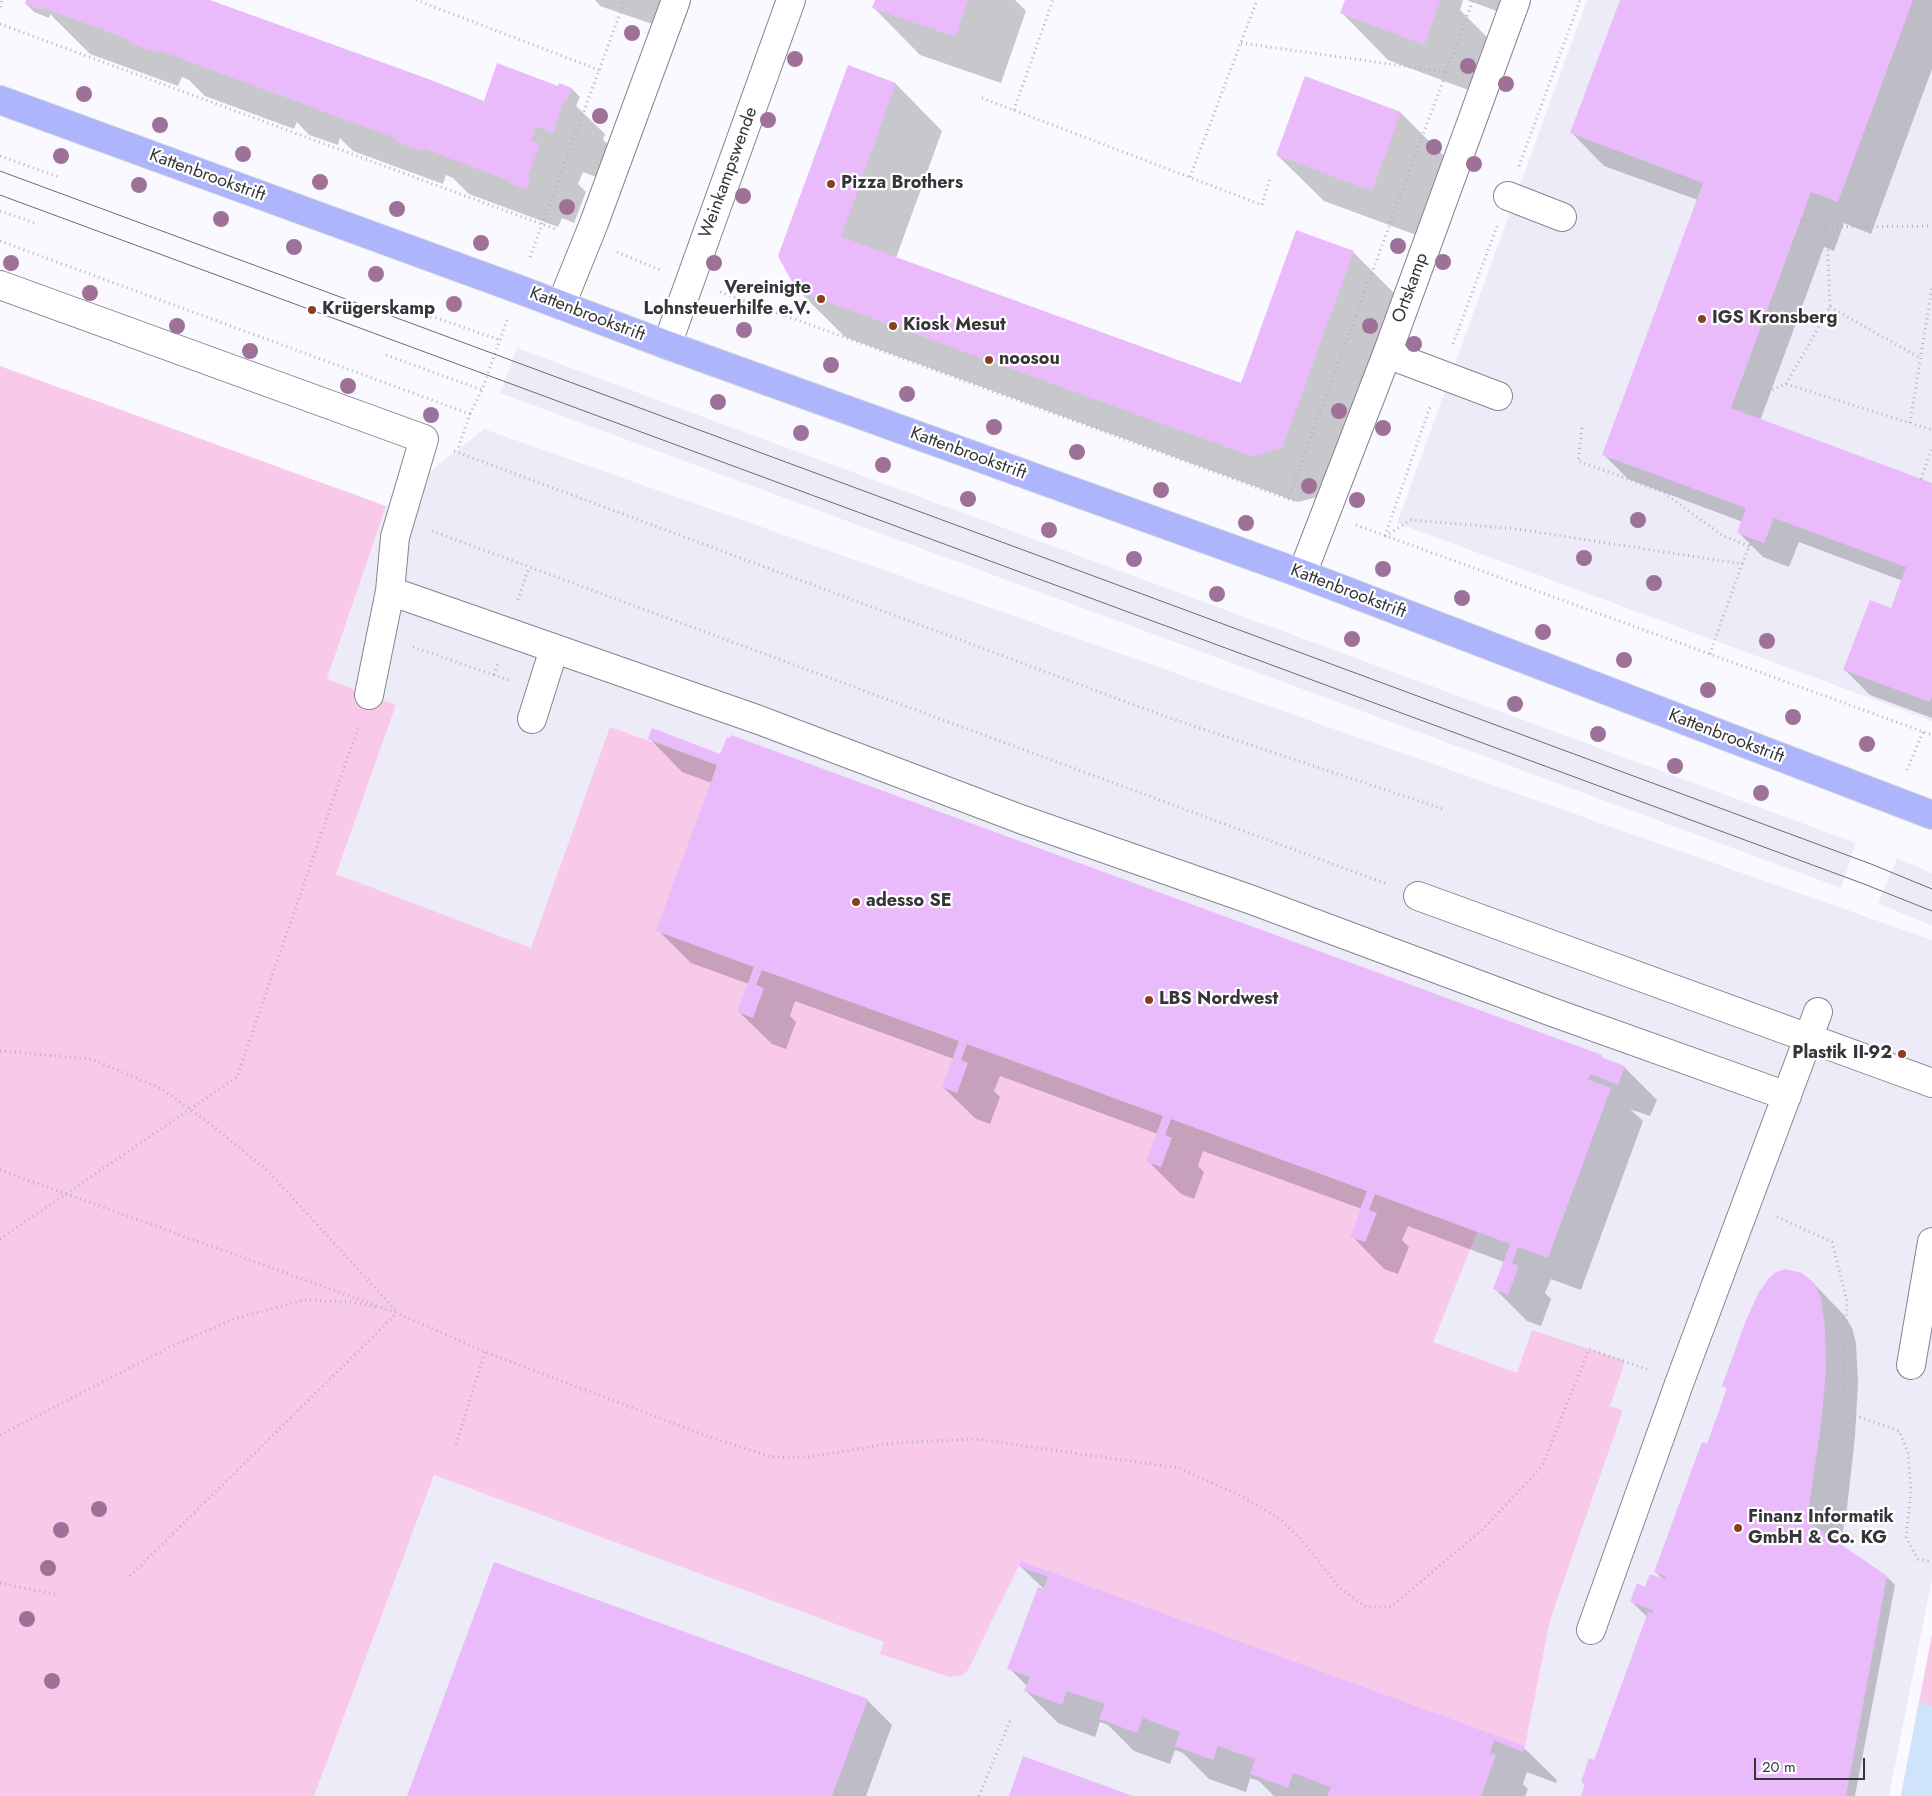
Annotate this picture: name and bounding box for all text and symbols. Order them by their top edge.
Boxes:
street label: Weinkampswende [695,104,763,242]
street label: Kattenbrookstrift [146,145,268,207]
place label: Pizza Brothers [841,173,963,195]
marker: Pizza Brothers [825,178,837,190]
street label: Ortskamp [1388,250,1434,326]
place label: Vereinigte Lohnsteuerhilfe e.V. [644,278,811,320]
street label: Kattenbrookstrift [526,283,648,347]
marker: Vereinigte Lohnsteuerhilfe e.V. [815,293,827,305]
place label: Krügerskamp [322,299,435,321]
marker: Krügerskamp [306,304,318,316]
place label: IGS Kronsberg [1712,308,1837,330]
marker: IGS Kronsberg [1696,313,1708,325]
place label: Kiosk Mesut [903,315,1006,337]
marker: Kiosk Mesut [887,320,899,332]
place label: noosou [999,349,1060,371]
marker: noosou [983,354,995,366]
street label: Kattenbrookstrift [907,423,1029,485]
street label: Kattenbrookstrift [1287,560,1409,624]
street label: Kattenbrookstrift [1665,705,1787,769]
place label: adesso SE [866,891,952,913]
marker: adesso SE [850,896,862,908]
place label: LBS Nordwest [1159,989,1278,1011]
marker: LBS Nordwest [1143,994,1155,1006]
place label: Plastik II-92 [1792,1043,1892,1065]
marker: Plastik II-92 [1896,1048,1908,1060]
place label: Finanz Informatik GmbH & Co. KG [1748,1507,1894,1550]
marker: Finanz Informatik GmbH & Co. KG [1732,1522,1744,1534]
scale bar [1757,1748,1868,1780]
text: 20 m [1762,1756,1796,1778]

